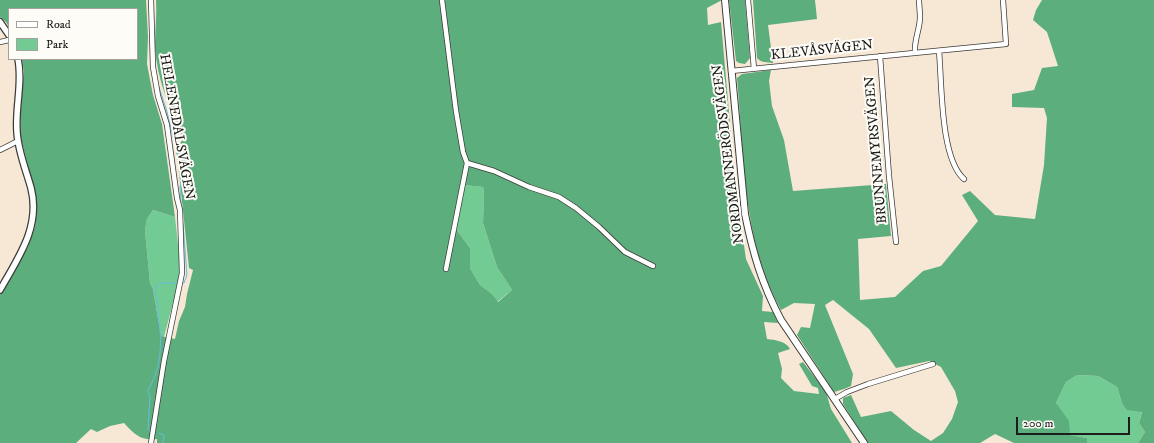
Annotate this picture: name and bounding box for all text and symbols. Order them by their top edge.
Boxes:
legend [8,8,138,60]
text: Road [46,17,71,32]
text: Park [46,37,68,52]
street label: KLEVÅSVÄGEN [770,37,874,65]
street label: HELENEDALSVÄGEN [155,53,197,201]
street label: NORDMANNERÖDSVÄGEN [710,63,748,245]
street label: BRUNNEMYRSVÄGEN [862,75,892,225]
scale bar [1018,409,1132,435]
text: 200 m [1023,416,1053,431]

